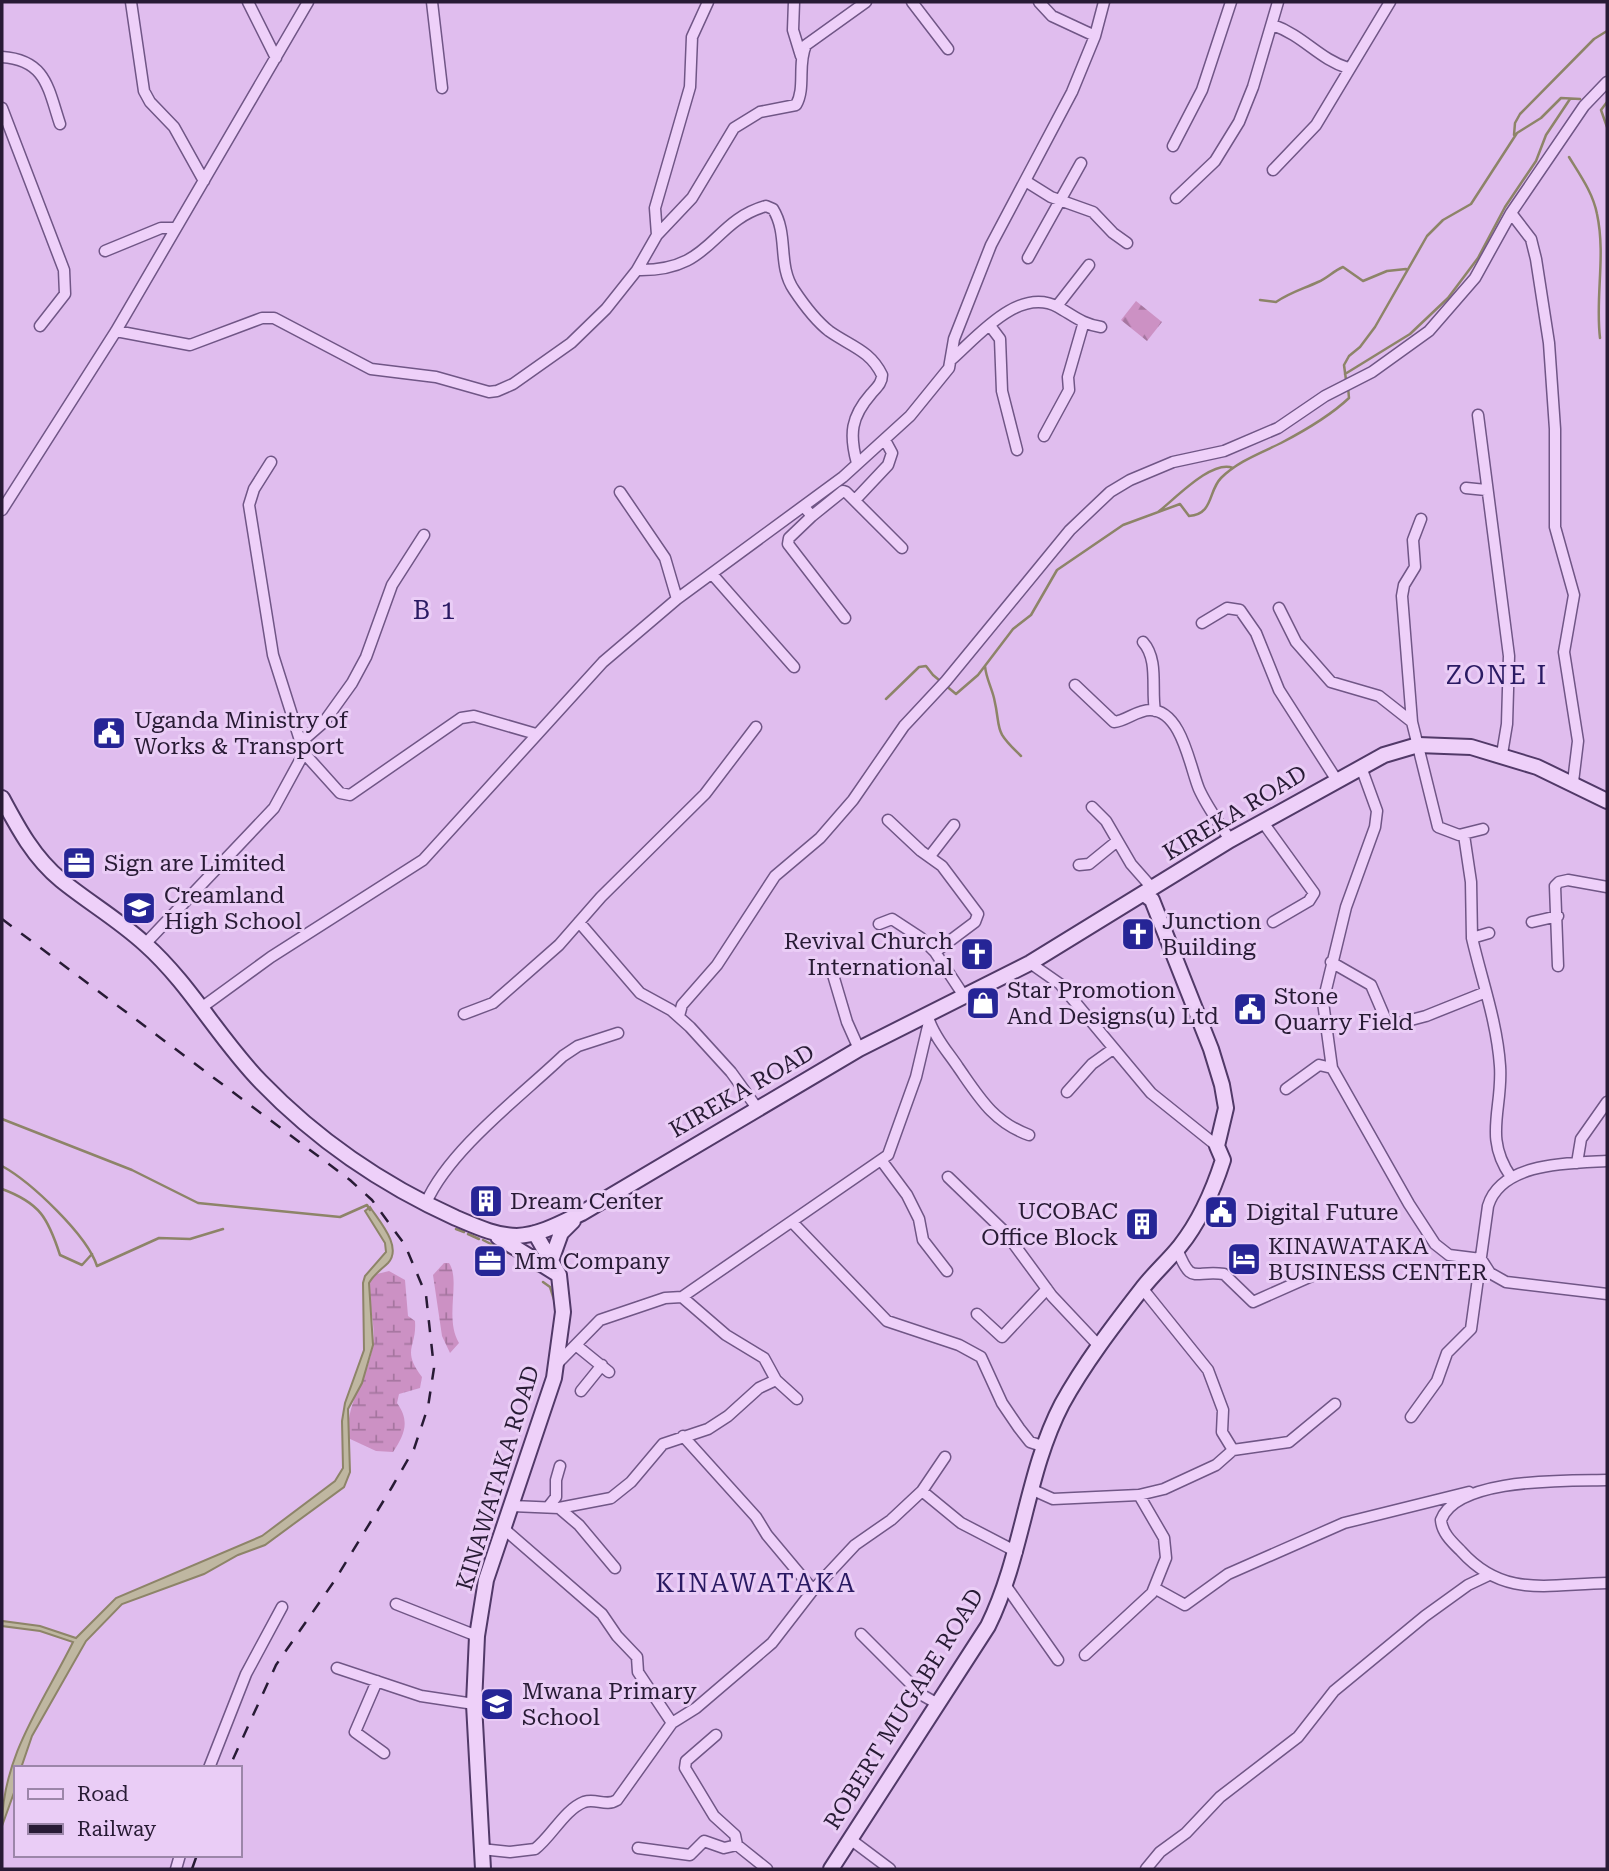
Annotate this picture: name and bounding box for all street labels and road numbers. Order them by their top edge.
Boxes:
street label: KIREKA ROAD [1158,760,1312,866]
street label: KIREKA ROAD [665,1039,819,1143]
street label: KINAWATAKA ROAD [451,1362,545,1594]
street label: ROBERT MUGABE ROAD [819,1584,989,1834]

